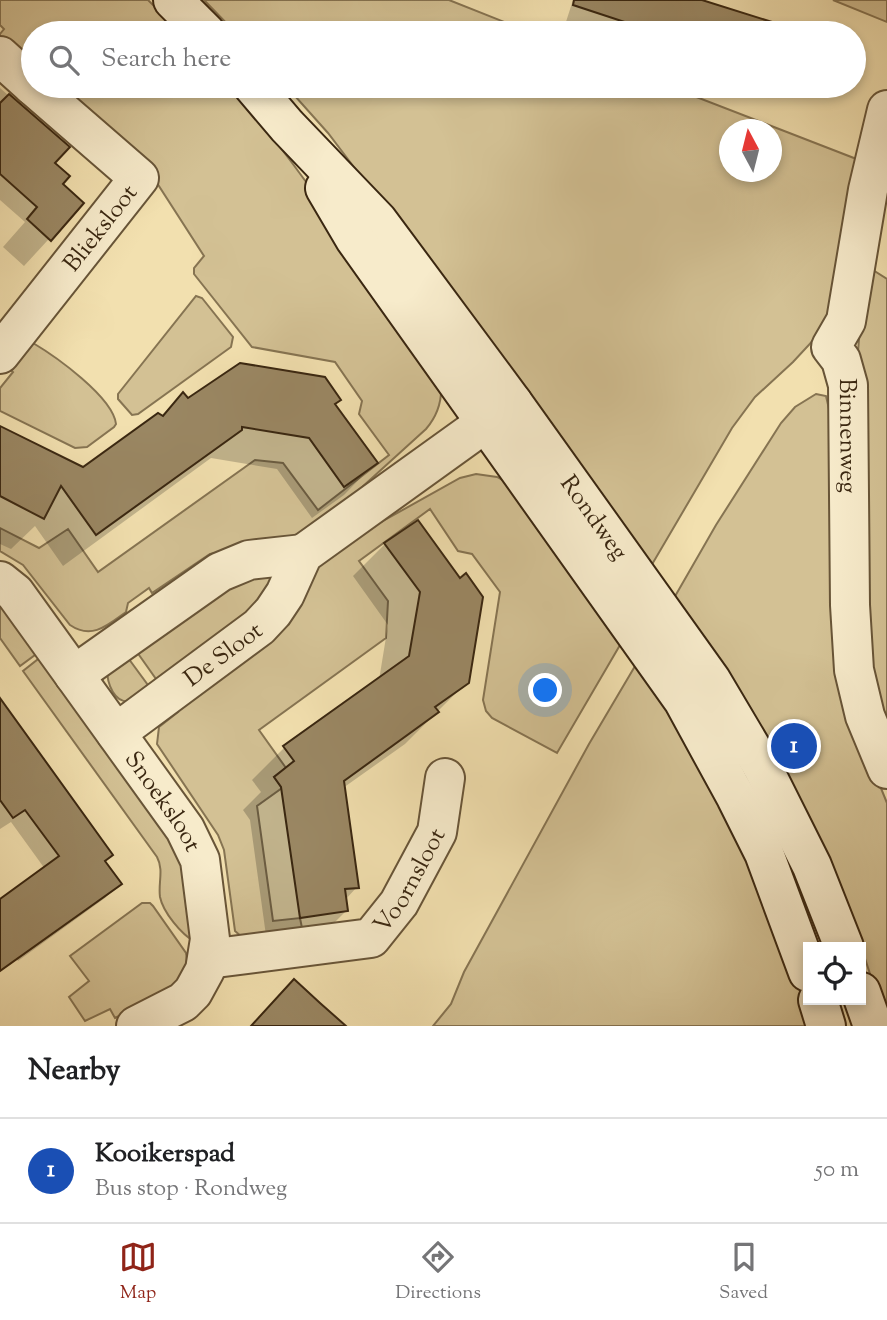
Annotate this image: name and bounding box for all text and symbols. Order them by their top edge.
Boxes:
search box [21,21,866,98]
icon: search [45,41,83,79]
text: Search here [101,41,231,78]
north arrow [719,119,782,182]
street label: Blieksloot [56,178,147,280]
street label: Binnenweg [829,378,864,493]
street label: Rondweg [551,469,635,568]
street label: De Sloot [178,615,271,696]
your location [528,673,562,707]
pin: 1 [771,720,817,772]
street label: Snoeksloot [115,745,208,858]
street label: Voornsloot [366,823,455,941]
map controls [803,942,866,1005]
button: locate [803,942,866,1005]
text: Nearby [28,1050,120,1093]
text: Kooikerspad [95,1136,235,1173]
text: 1 [47,1154,55,1187]
text: 50 m [815,1154,859,1187]
text: Bus stop · Rondweg [95,1173,287,1206]
tab: Map [119,1238,157,1307]
tab: Directions [395,1238,481,1307]
tab: Saved [719,1238,768,1307]

